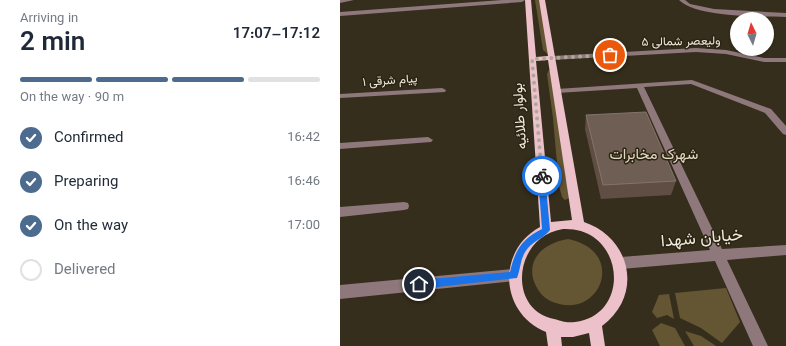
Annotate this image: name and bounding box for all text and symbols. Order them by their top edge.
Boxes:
text: Arriving in [20,9,78,29]
north arrow [730,12,774,56]
map controls [730,12,774,56]
text: 2 min [20,23,85,64]
text: 17:07–17:12 [233,23,320,46]
street label: ولیعصر شمالی ۵ [641,32,721,52]
pin [593,38,627,72]
icon: bag [599,44,621,66]
street label: پیام شرقی ۱ [362,70,418,92]
street label: بولوار طلائیه [508,82,534,150]
text: On the way · 90 m [20,88,124,108]
icon: check [20,127,42,149]
text: Confirmed [54,127,124,150]
text: 16:42 [287,128,320,148]
district label: شهرک مخابرات [610,144,699,167]
courier [522,156,562,196]
icon: bike [531,165,553,187]
icon: check [20,171,42,193]
text: Preparing [54,171,118,194]
text: 16:46 [287,172,320,192]
icon: check [20,215,42,237]
text: On the way [54,215,128,238]
text: 17:00 [287,216,320,236]
street label: خیابان شهدا [660,222,744,256]
text: Delivered [54,259,116,282]
pin [402,267,436,301]
icon: home [408,273,430,295]

